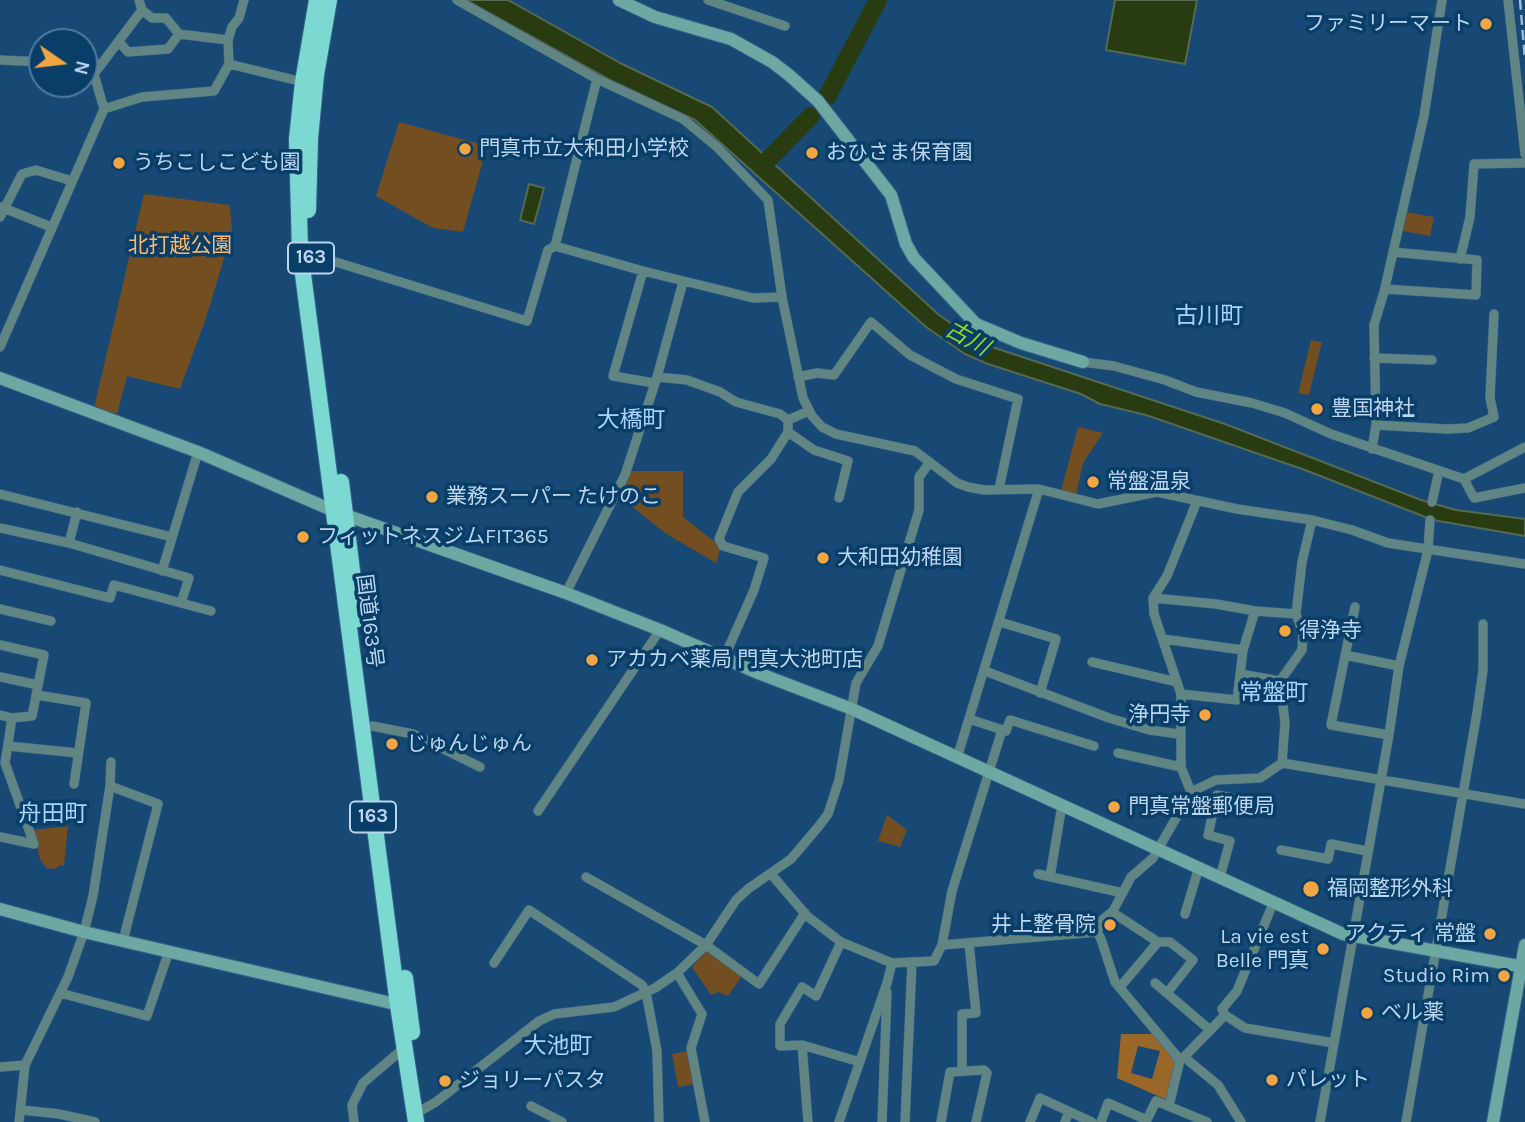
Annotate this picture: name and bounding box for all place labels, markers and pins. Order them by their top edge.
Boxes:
place label: ファミリーマート [1304,11,1472,37]
marker: ファミリーマート [1478,16,1494,32]
place label: 門真市立大和田小学校 [479,136,689,162]
place label: おひさま保育園 [826,140,973,166]
marker: 門真市立大和田小学校 [457,141,473,157]
marker: おひさま保育園 [804,145,820,161]
place label: うちこしこども園 [133,150,301,176]
marker: うちこしこども園 [111,155,127,171]
place label: 豊国神社 [1331,396,1415,422]
marker: 豊国神社 [1309,401,1325,417]
place label: 常盤温泉 [1107,469,1191,495]
marker: 常盤温泉 [1085,474,1101,490]
place label: 業務スーパー たけのこ [446,484,661,510]
marker: 業務スーパー たけのこ [424,489,440,505]
place label: フィットネスジムFIT365 [317,524,549,550]
marker: フィットネスジムFIT365 [295,529,311,545]
place label: 大和田幼稚園 [837,545,963,571]
marker: 大和田幼稚園 [815,550,831,566]
place label: 得浄寺 [1299,618,1362,644]
marker: 得浄寺 [1277,623,1293,639]
place label: アカカベ薬局 門真大池町店 [606,647,863,673]
marker: アカカベ薬局 門真大池町店 [584,652,600,668]
place label: 浄円寺 [1128,702,1191,728]
marker: 浄円寺 [1197,707,1213,723]
place label: じゅんじゅん [406,731,532,757]
marker: じゅんじゅん [384,736,400,752]
place label: 門真常盤郵便局 [1128,794,1275,820]
marker: 門真常盤郵便局 [1106,799,1122,815]
place label: 福岡整形外科 [1327,876,1453,902]
marker: 福岡整形外科 [1301,879,1321,899]
place label: 井上整骨院 [991,912,1096,938]
marker: 井上整骨院 [1102,917,1118,933]
place label: アクティ 常盤 [1345,921,1476,947]
place label: La vie est Belle 門真 [1216,924,1309,974]
marker: アクティ 常盤 [1482,926,1498,942]
marker: La vie est Belle 門真 [1315,941,1331,957]
place label: Studio Rim [1383,963,1490,989]
marker: Studio Rim [1496,968,1512,984]
place label: ベル薬 [1381,1000,1444,1026]
marker: ベル薬 [1359,1005,1375,1021]
place label: パレット [1286,1067,1370,1093]
place label: ジョリーパスタ [459,1068,606,1094]
marker: パレット [1264,1072,1280,1088]
marker: ジョリーパスタ [437,1073,453,1089]

